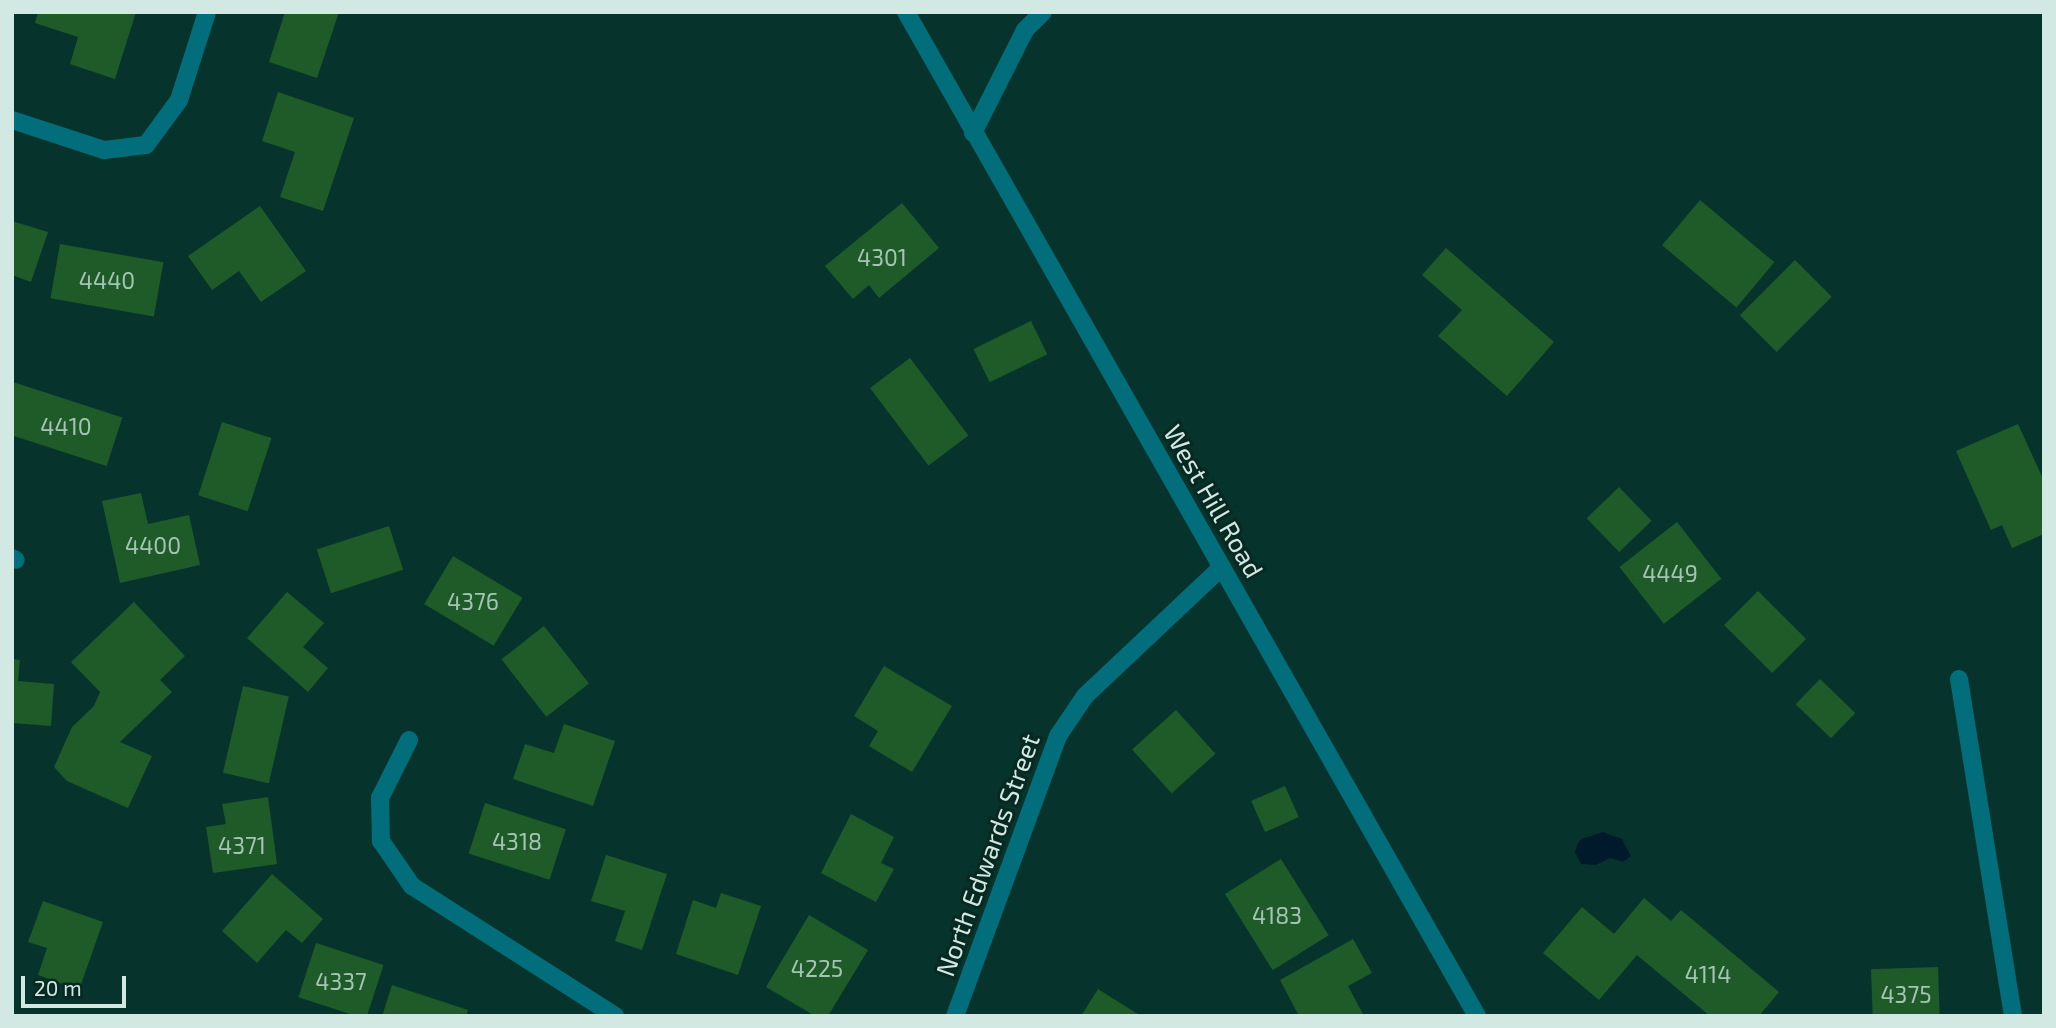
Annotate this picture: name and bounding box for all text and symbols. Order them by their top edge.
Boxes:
house number: 4301 [857,243,907,271]
house number: 4440 [79,266,135,294]
house number: 4410 [40,412,92,440]
street label: West Hill Road [1157,419,1271,583]
house number: 4400 [125,531,181,559]
house number: 4449 [1642,559,1698,587]
house number: 4376 [447,587,499,615]
street label: North Edwards Street [929,730,1045,980]
house number: 4318 [492,827,542,855]
house number: 4371 [218,831,266,859]
house number: 4183 [1252,901,1302,929]
house number: 4225 [791,954,843,982]
house number: 4114 [1685,960,1731,988]
scale bar [24,962,130,1006]
house number: 4337 [315,967,367,995]
text: 20 m [34,975,82,1000]
house number: 4375 [1880,980,1932,1008]

